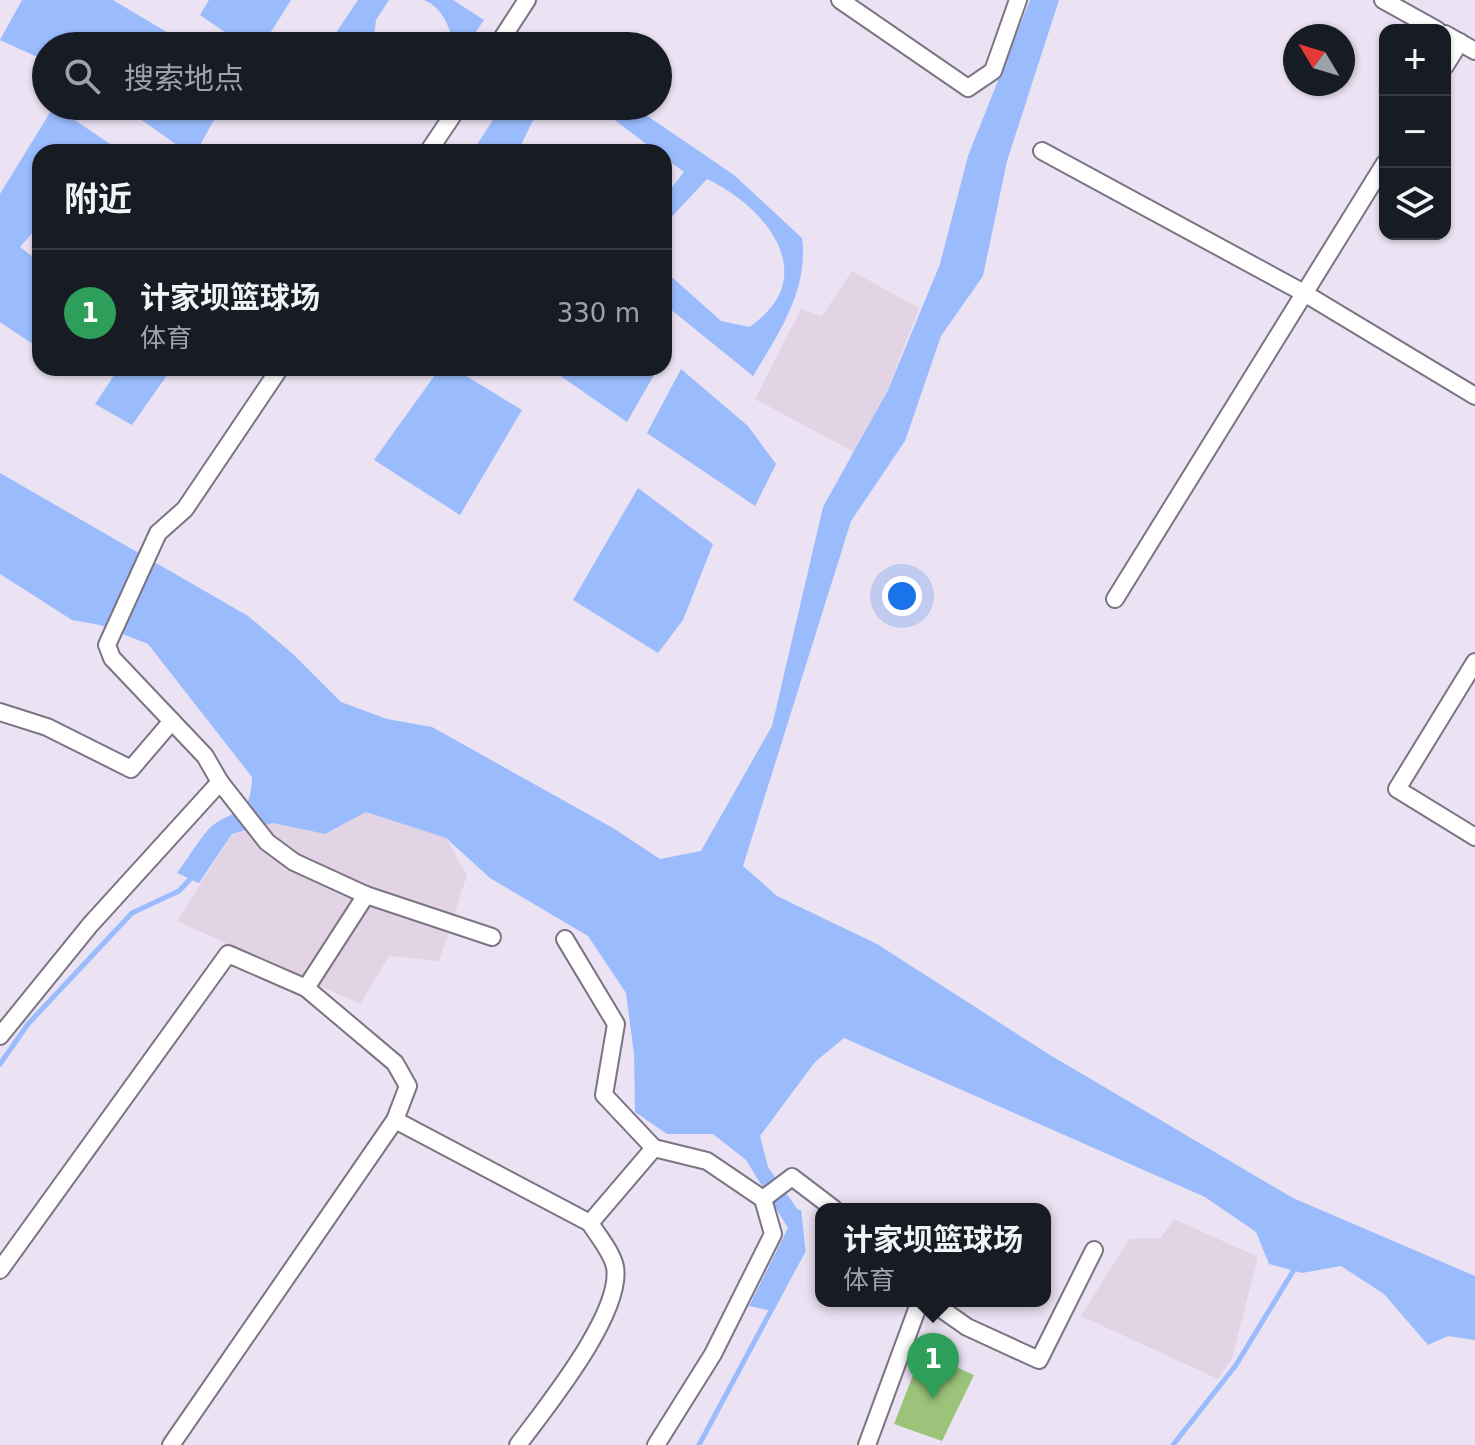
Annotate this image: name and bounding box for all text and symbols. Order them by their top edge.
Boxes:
north arrow [1283,24,1355,96]
map controls [1379,24,1451,240]
button: + [1379,24,1451,96]
search box [32,32,672,120]
icon: search [60,54,104,98]
text: 搜索地点 [124,61,244,96]
button: − [1379,96,1451,168]
button: layers [1379,168,1451,240]
text: 附近 [64,179,132,219]
text: 计家坝篮球场 [140,280,320,315]
text: 1 [81,298,99,328]
text: 330 m [557,298,640,328]
text: 体育 [140,323,192,353]
your location [882,576,922,616]
popup [815,1203,1051,1307]
text: 计家坝篮球场 [843,1222,1023,1257]
text: 体育 [843,1265,895,1295]
pin: 1 [907,1333,959,1399]

